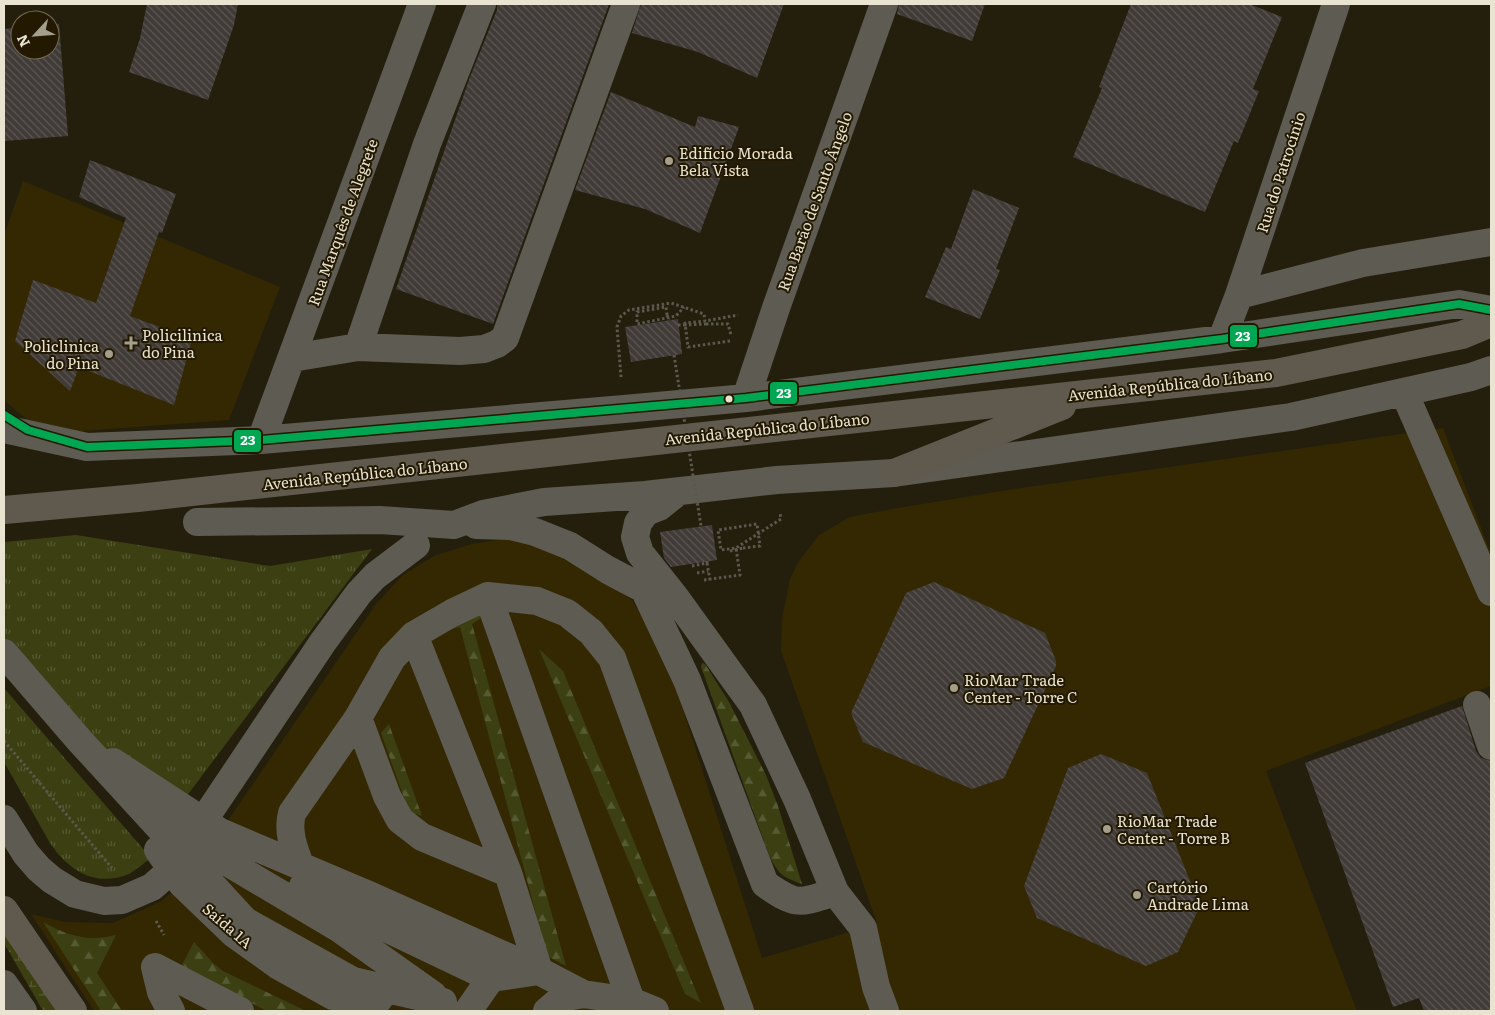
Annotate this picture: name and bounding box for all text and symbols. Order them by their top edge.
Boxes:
north arrow [10,10,60,60]
text: N [11,31,34,51]
street label: Rua Barão de Santo Ângelo [771,108,857,294]
street label: Rua do Patrocínio [1250,108,1310,235]
street label: Rua Marquês de Alegrete [301,135,383,309]
place label: Edifício Morada Bela Vista [679,141,794,181]
marker: Edifício Morada Bela Vista [663,155,675,167]
place label: Policilinica do Pina [142,323,224,363]
line badge: 23 [1229,324,1258,348]
text: 23 [1235,325,1251,345]
place label: Policlinica do Pina [23,334,100,374]
marker: Policilinica do Pina [124,336,138,350]
marker: Policlinica do Pina [103,348,115,360]
street label: Avenida República do Líbano [1067,362,1274,406]
line badge: 23 [769,381,798,405]
text: 23 [776,382,792,402]
unlabelled marker [724,394,734,404]
street label: Avenida República do Líbano [664,406,871,450]
line badge: 23 [233,429,262,453]
text: 23 [240,429,256,449]
street label: Avenida República do Líbano [262,451,469,495]
place label: RioMar Trade Center - Torre C [964,668,1078,708]
marker: RioMar Trade Center - Torre C [948,682,960,694]
place label: RioMar Trade Center - Torre B [1117,809,1230,849]
marker: RioMar Trade Center - Torre B [1101,823,1113,835]
place label: Cartório Andrade Lima [1147,875,1250,915]
marker: Cartório Andrade Lima [1131,889,1143,901]
street label: Saída 1A [198,897,258,953]

